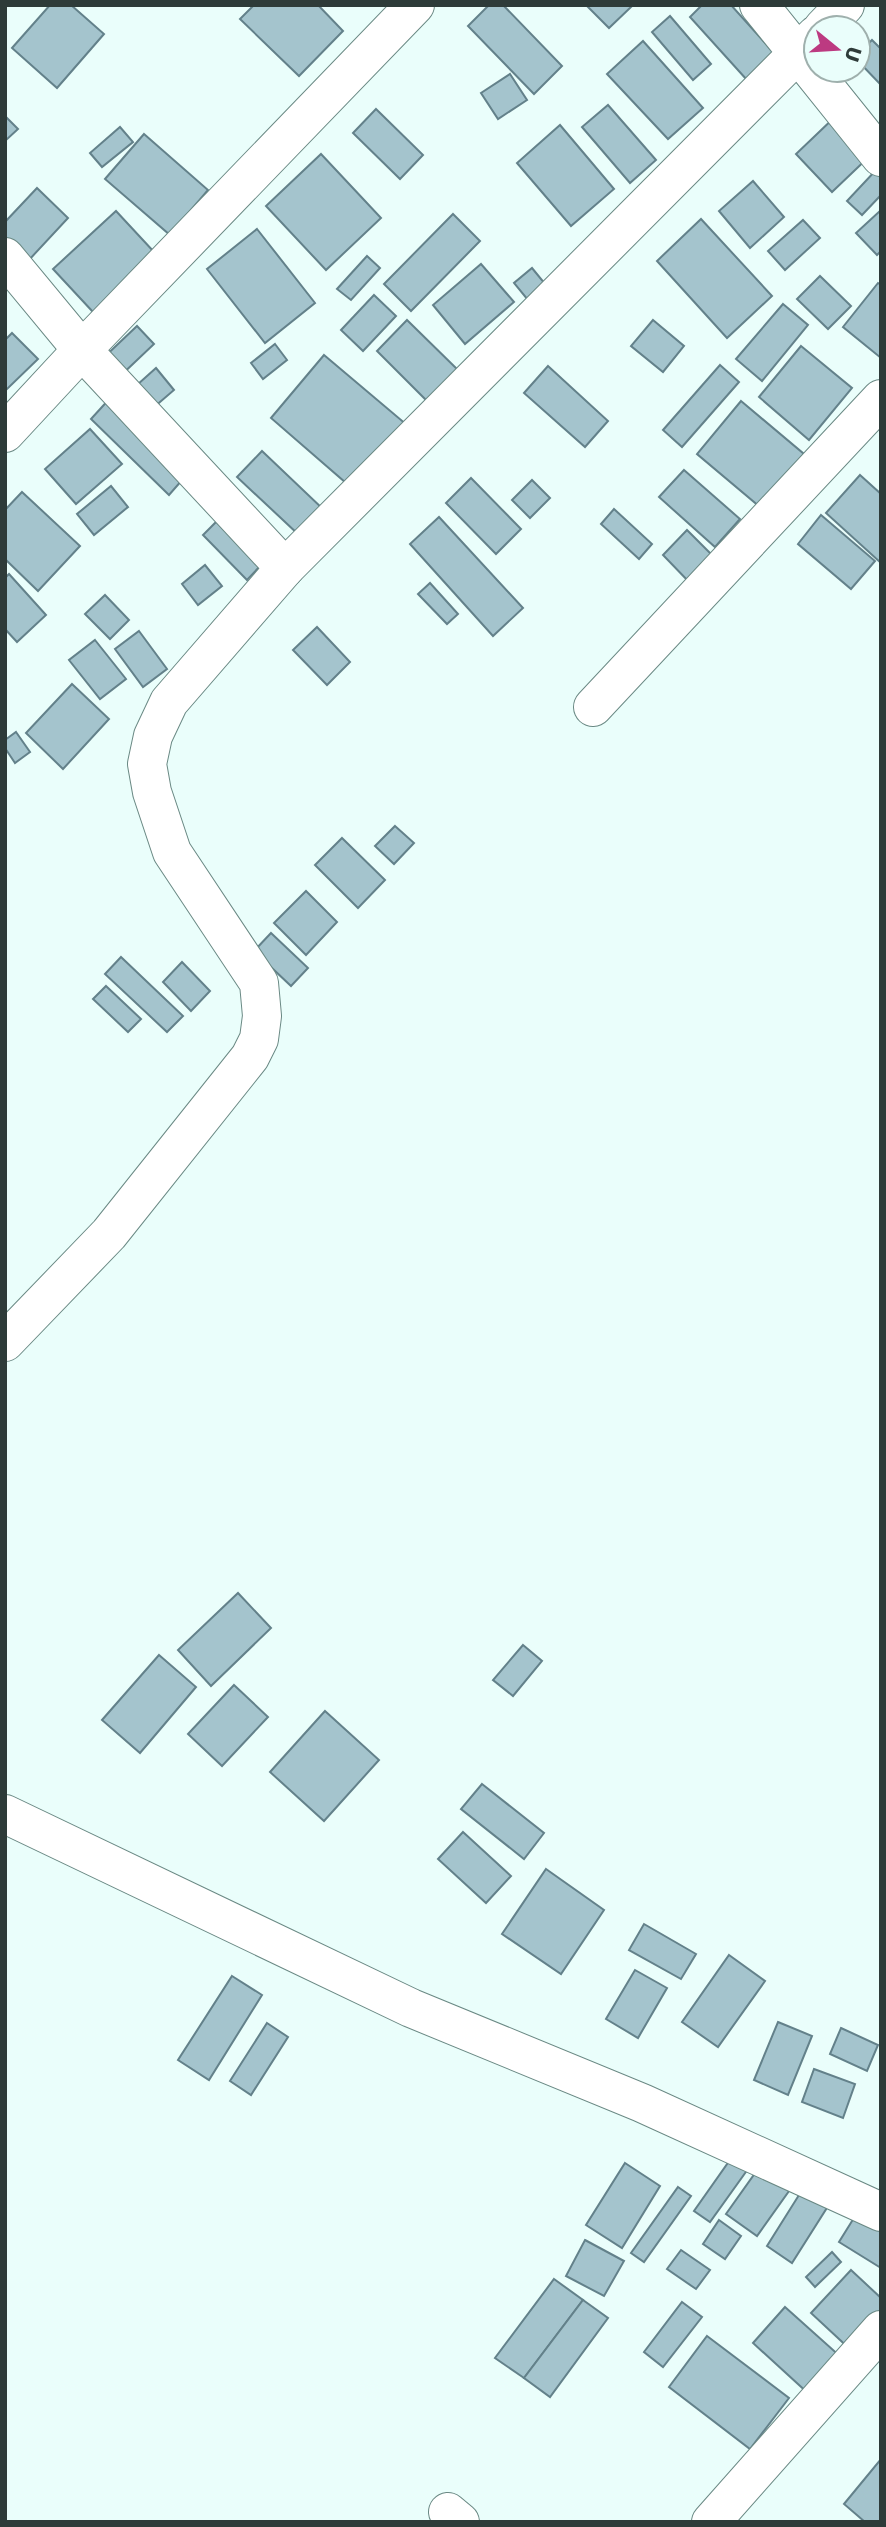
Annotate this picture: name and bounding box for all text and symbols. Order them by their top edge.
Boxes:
north arrow [802,14,872,84]
text: U [840,44,866,65]

